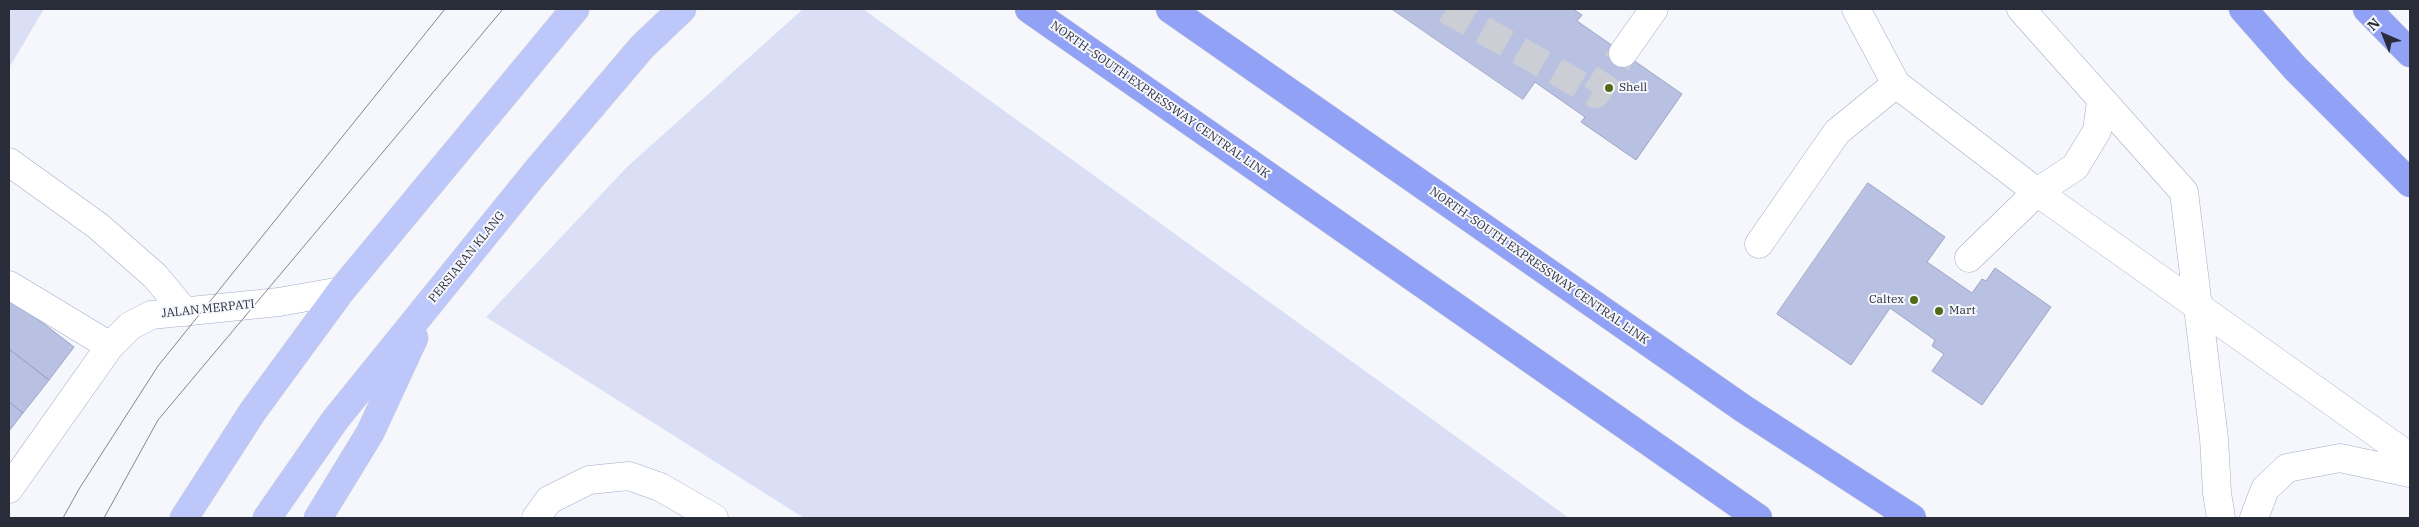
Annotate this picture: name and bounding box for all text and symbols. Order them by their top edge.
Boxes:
north arrow [2359,10,2409,60]
text: N [2363,14,2384,35]
street label: NORTH–SOUTH EXPRESSWAY CENTRAL LINK [1048,18,1272,182]
place label: Shell [1619,81,1647,95]
marker: Shell [1603,82,1615,94]
street label: NORTH–SOUTH EXPRESSWAY CENTRAL LINK [1427,184,1651,348]
street label: PERSIARAN KLANG [426,208,508,306]
place label: Caltex [1869,293,1904,307]
marker: Caltex [1908,294,1920,306]
street label: JALAN MERPATI [161,297,255,321]
place label: Mart [1949,304,1976,318]
marker: Mart [1933,305,1945,317]

